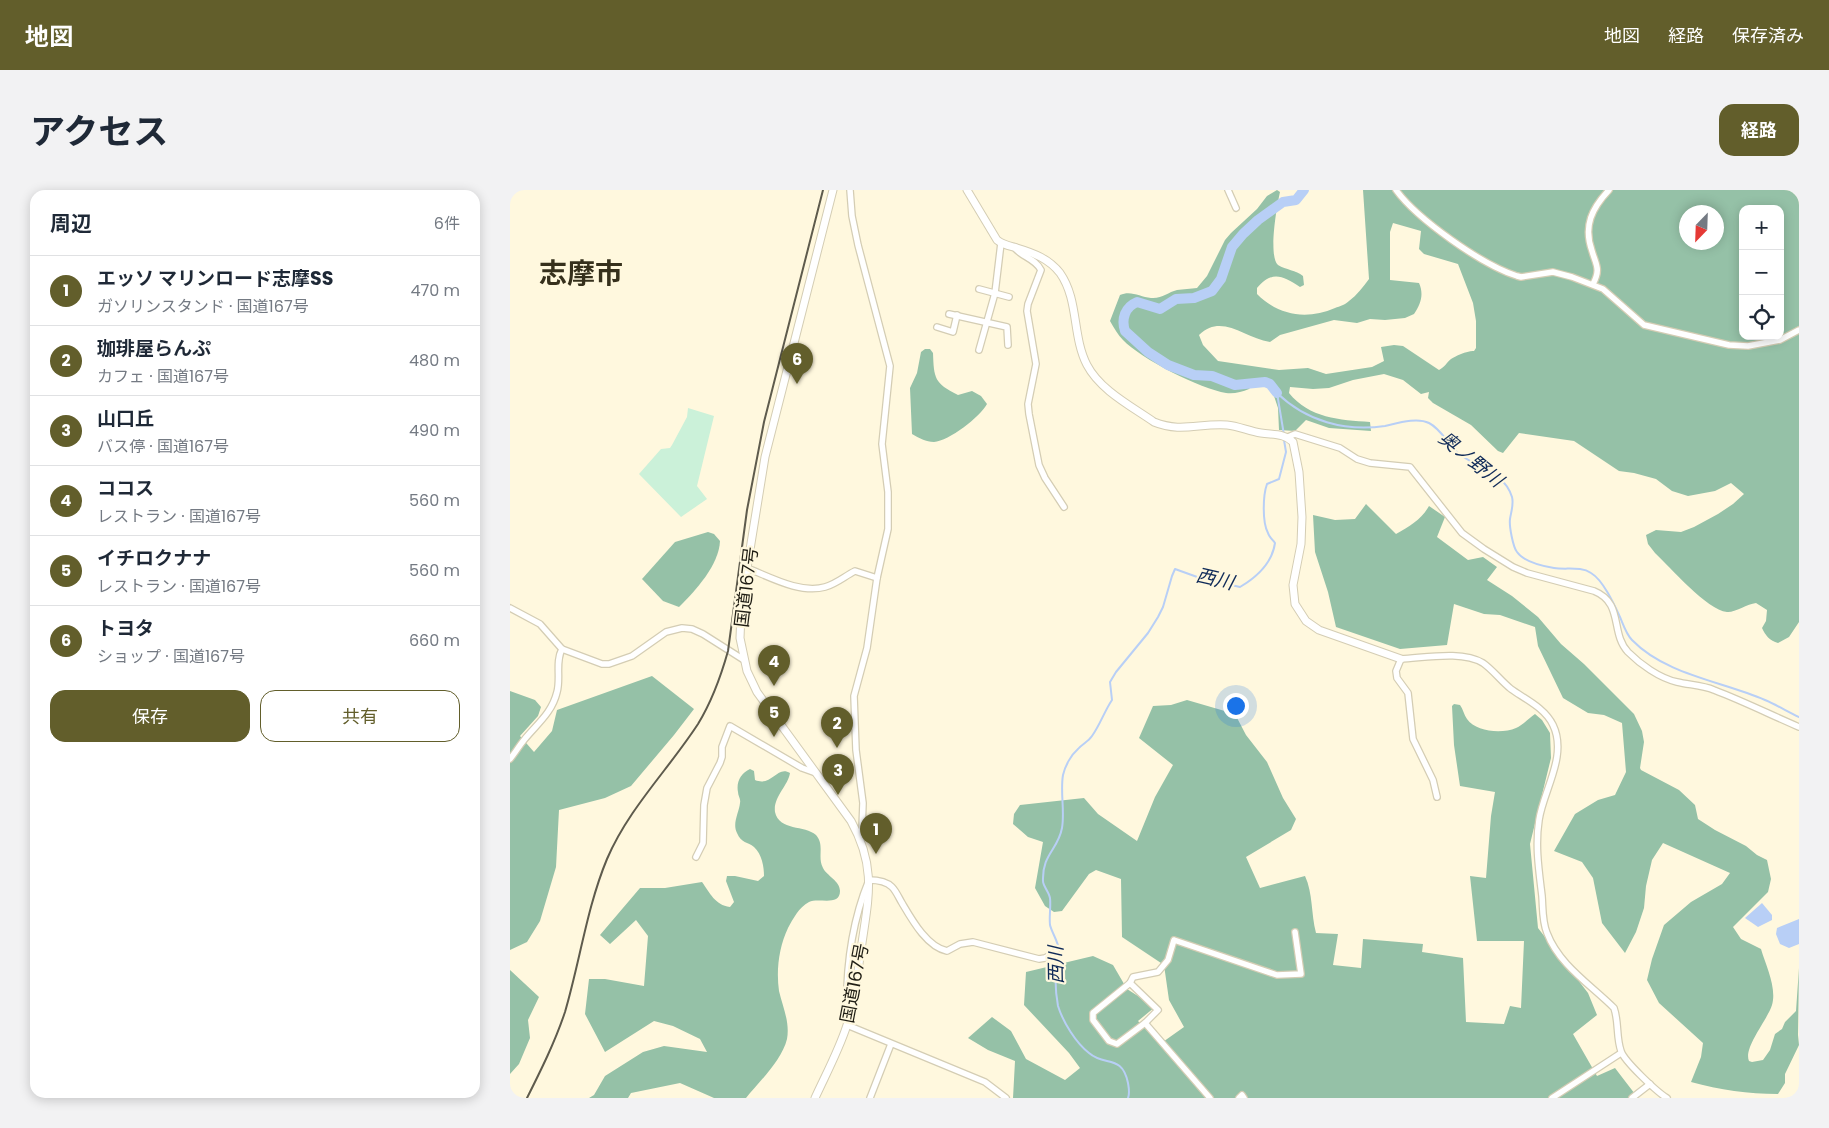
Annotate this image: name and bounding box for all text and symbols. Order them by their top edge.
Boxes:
text: 地図 [25,20,73,53]
text: 地図 [1604,23,1640,48]
text: 経路 [1668,23,1704,48]
text: 保存済み [1732,23,1804,48]
button: 経路 [1719,104,1799,156]
text: アクセス [30,107,168,156]
north arrow [1679,205,1724,250]
map controls [1739,205,1784,340]
button: + [1739,205,1784,250]
text: 周辺 [50,209,92,238]
text: 6件 [434,212,460,235]
button: − [1739,250,1784,295]
district label: 志摩市 [539,254,623,293]
text: エッソ マリンロード志摩SS [97,265,333,292]
text: 1 [63,279,69,302]
text: 470 m [410,279,460,302]
text: ガソリンスタンド · 国道167号 [97,295,309,318]
button: locate [1739,295,1784,340]
text: 珈琲屋らんぷ [97,335,211,362]
pin: 6 [781,343,813,384]
text: 2 [61,349,71,372]
text: 480 m [409,349,460,372]
text: カフェ · 国道167号 [97,365,229,388]
text: 山口丘 [97,405,154,432]
text: 3 [61,419,71,442]
text: 490 m [409,419,460,442]
water label: 奥ノ野川 [1433,425,1511,495]
text: バス停 · 国道167号 [97,435,229,458]
text: ココス [97,475,154,502]
text: 4 [61,489,71,512]
text: 560 m [409,489,460,512]
text: レストラン · 国道167号 [97,505,261,528]
text: イチロクナナ [97,545,211,572]
street label: 国道167号 [729,545,763,629]
text: 5 [61,559,71,582]
text: 560 m [409,559,460,582]
water label: 西川 [1193,562,1238,597]
text: レストラン · 国道167号 [97,575,261,598]
text: トヨタ [97,615,154,642]
text: 6 [61,629,71,652]
text: 660 m [409,629,460,652]
text: ショップ · 国道167号 [97,645,245,668]
pin: 4 [758,645,790,686]
button: 保存 [50,690,250,742]
button: 共有 [260,690,460,742]
your location [1223,693,1249,719]
pin: 5 [758,696,790,737]
pin: 2 [821,707,853,748]
pin: 3 [822,754,854,795]
pin: 1 [860,813,892,854]
street label: 国道167号 [834,941,874,1025]
water label: 西川 [1042,944,1070,984]

